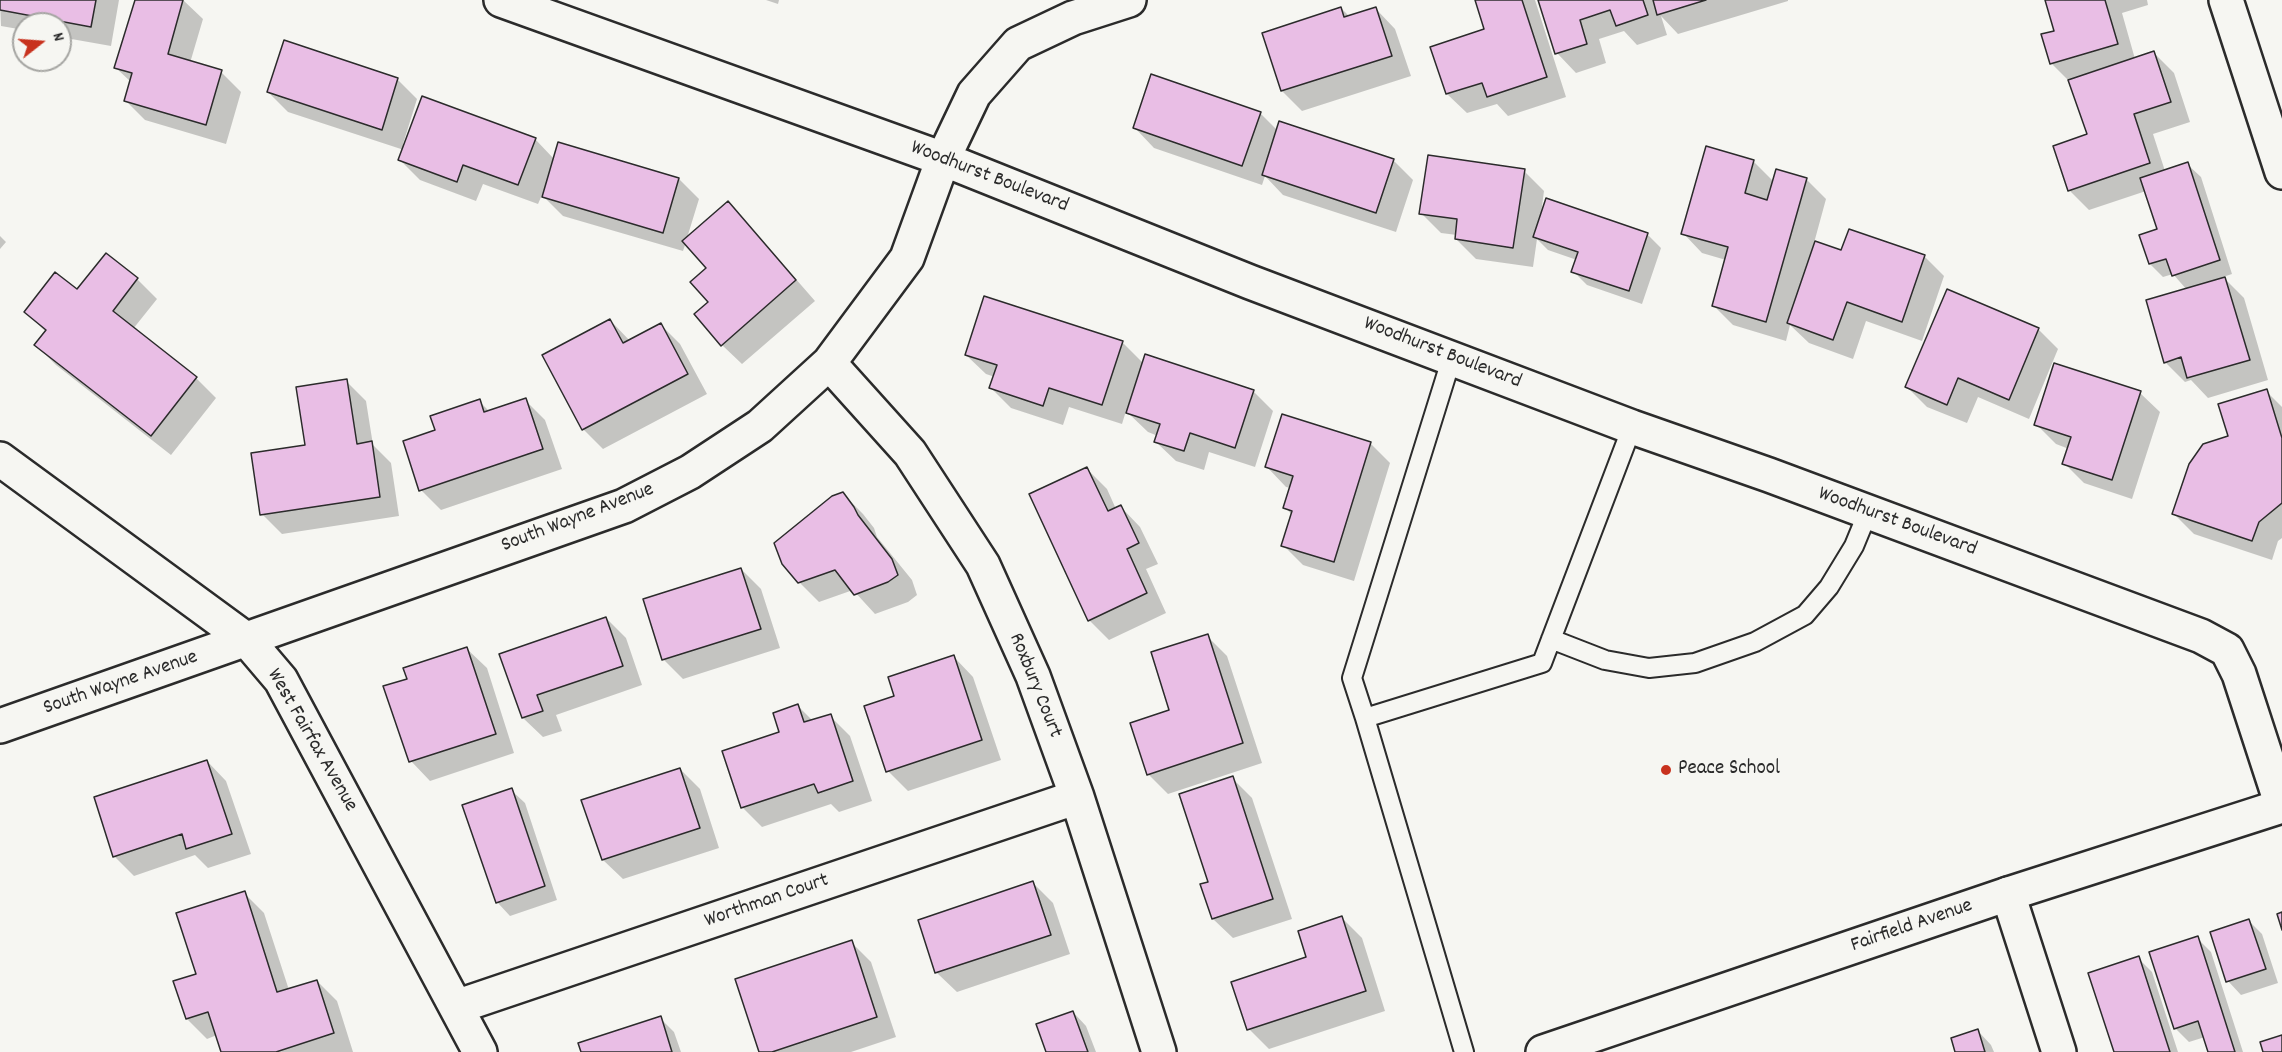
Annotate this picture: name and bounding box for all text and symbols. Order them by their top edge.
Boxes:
north arrow [12,12,72,72]
text: N [46,30,70,44]
street label: Woodhurst Boulevard [906,136,1072,220]
street label: Woodhurst Boulevard [1359,312,1525,396]
street label: South Wayne Avenue [498,478,658,560]
street label: Woodhurst Boulevard [1814,483,1980,563]
street label: Roxbury Court [1002,630,1066,742]
street label: South Wayne Avenue [41,646,201,722]
street label: West Fairfax Avenue [260,665,362,817]
place label: Peace School [1678,757,1780,783]
marker: Peace School [1659,763,1673,777]
street label: Worthman Court [702,869,832,935]
street label: Fairfield Avenue [1848,894,1976,960]

